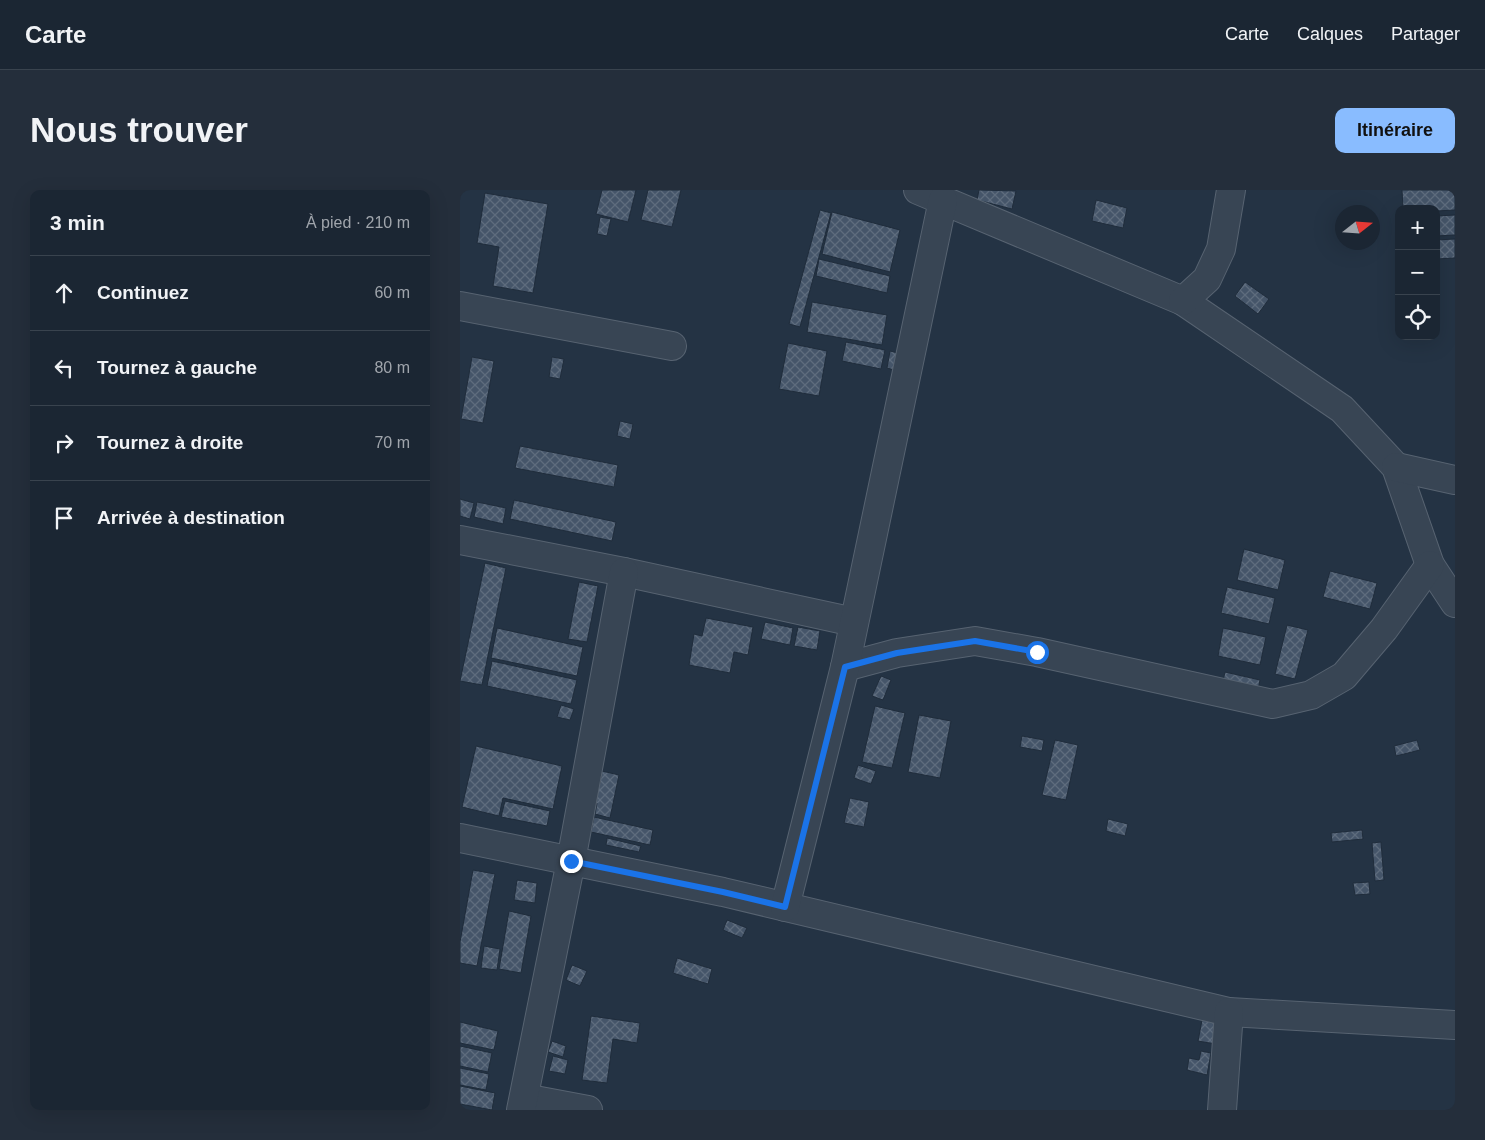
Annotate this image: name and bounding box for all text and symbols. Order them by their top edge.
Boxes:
text: Carte [25,21,86,48]
text: Carte [1225,24,1269,44]
text: Calques [1297,24,1363,44]
text: Partager [1391,24,1460,44]
button: Itinéraire [1335,108,1455,153]
text: Nous trouver [30,110,248,149]
north arrow [1335,205,1380,250]
map controls [1395,205,1440,340]
button: + [1395,205,1440,250]
text: 3 min [50,211,105,234]
text: À pied · 210 m [306,214,410,231]
button: − [1395,250,1440,295]
icon: ahead [50,279,78,307]
text: Continuez [97,282,189,303]
text: 60 m [374,284,410,301]
button: locate [1395,295,1440,340]
icon: left [50,354,78,382]
text: Tournez à gauche [97,357,257,378]
text: 80 m [374,359,410,376]
icon: right [50,429,78,457]
text: Tournez à droite [97,432,243,453]
text: 70 m [374,434,410,451]
icon: arrive [50,504,78,532]
text: Arrivée à destination [97,507,285,528]
route start [1026,641,1049,664]
route end [560,850,583,873]

